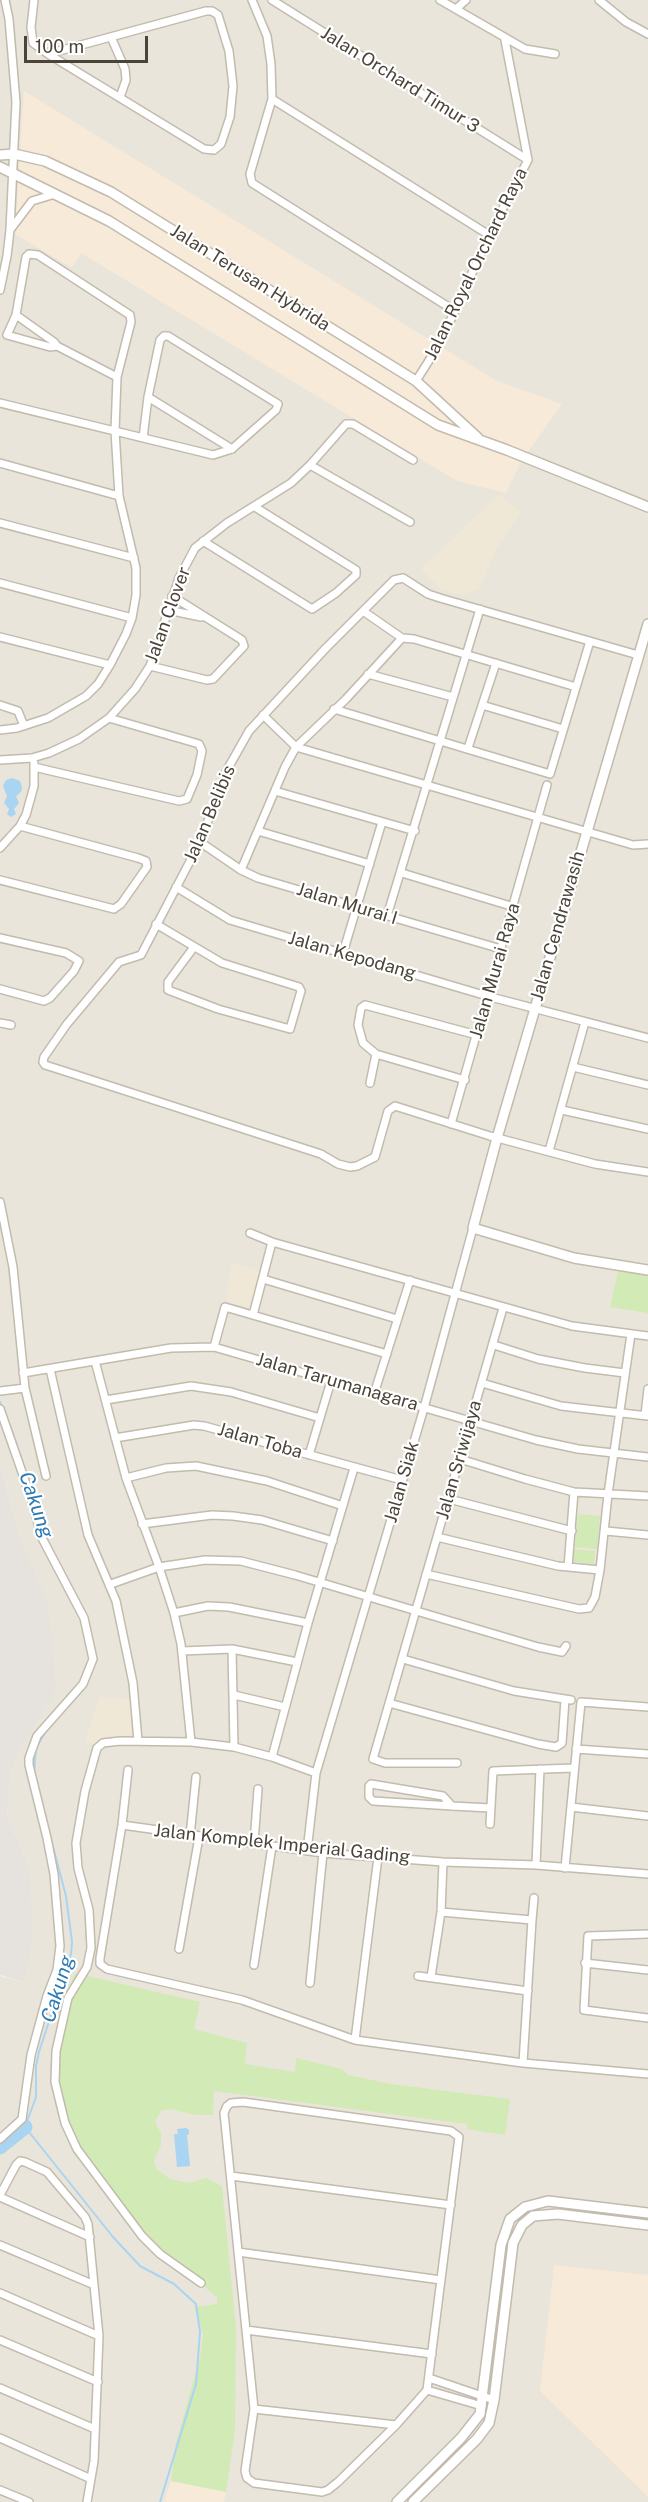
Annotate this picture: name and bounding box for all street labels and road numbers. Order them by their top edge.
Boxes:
street label: Jalan Orchard Timur 3 [317,22,483,138]
street label: Jalan Royal Orchard Raya [420,164,532,364]
street label: Jalan Terusan Hybrida [166,220,334,336]
street label: Jalan Clover [141,564,195,666]
street label: Jalan Belibis [180,762,240,866]
street label: Jalan Cendrawasih [526,849,590,1003]
street label: Jalan Murai I [294,878,400,930]
street label: Jalan Murai Raya [465,901,525,1041]
street label: Jalan Kepodang [286,927,418,985]
street label: Jalan Tarumanagara [253,1349,421,1415]
street label: Jalan Sriwijaya [432,1398,486,1522]
street label: Jalan Toba [215,1419,305,1463]
street label: Jalan Siak [380,1439,424,1525]
street label: Jalan Komplek Imperial Gading [153,1820,411,1868]

